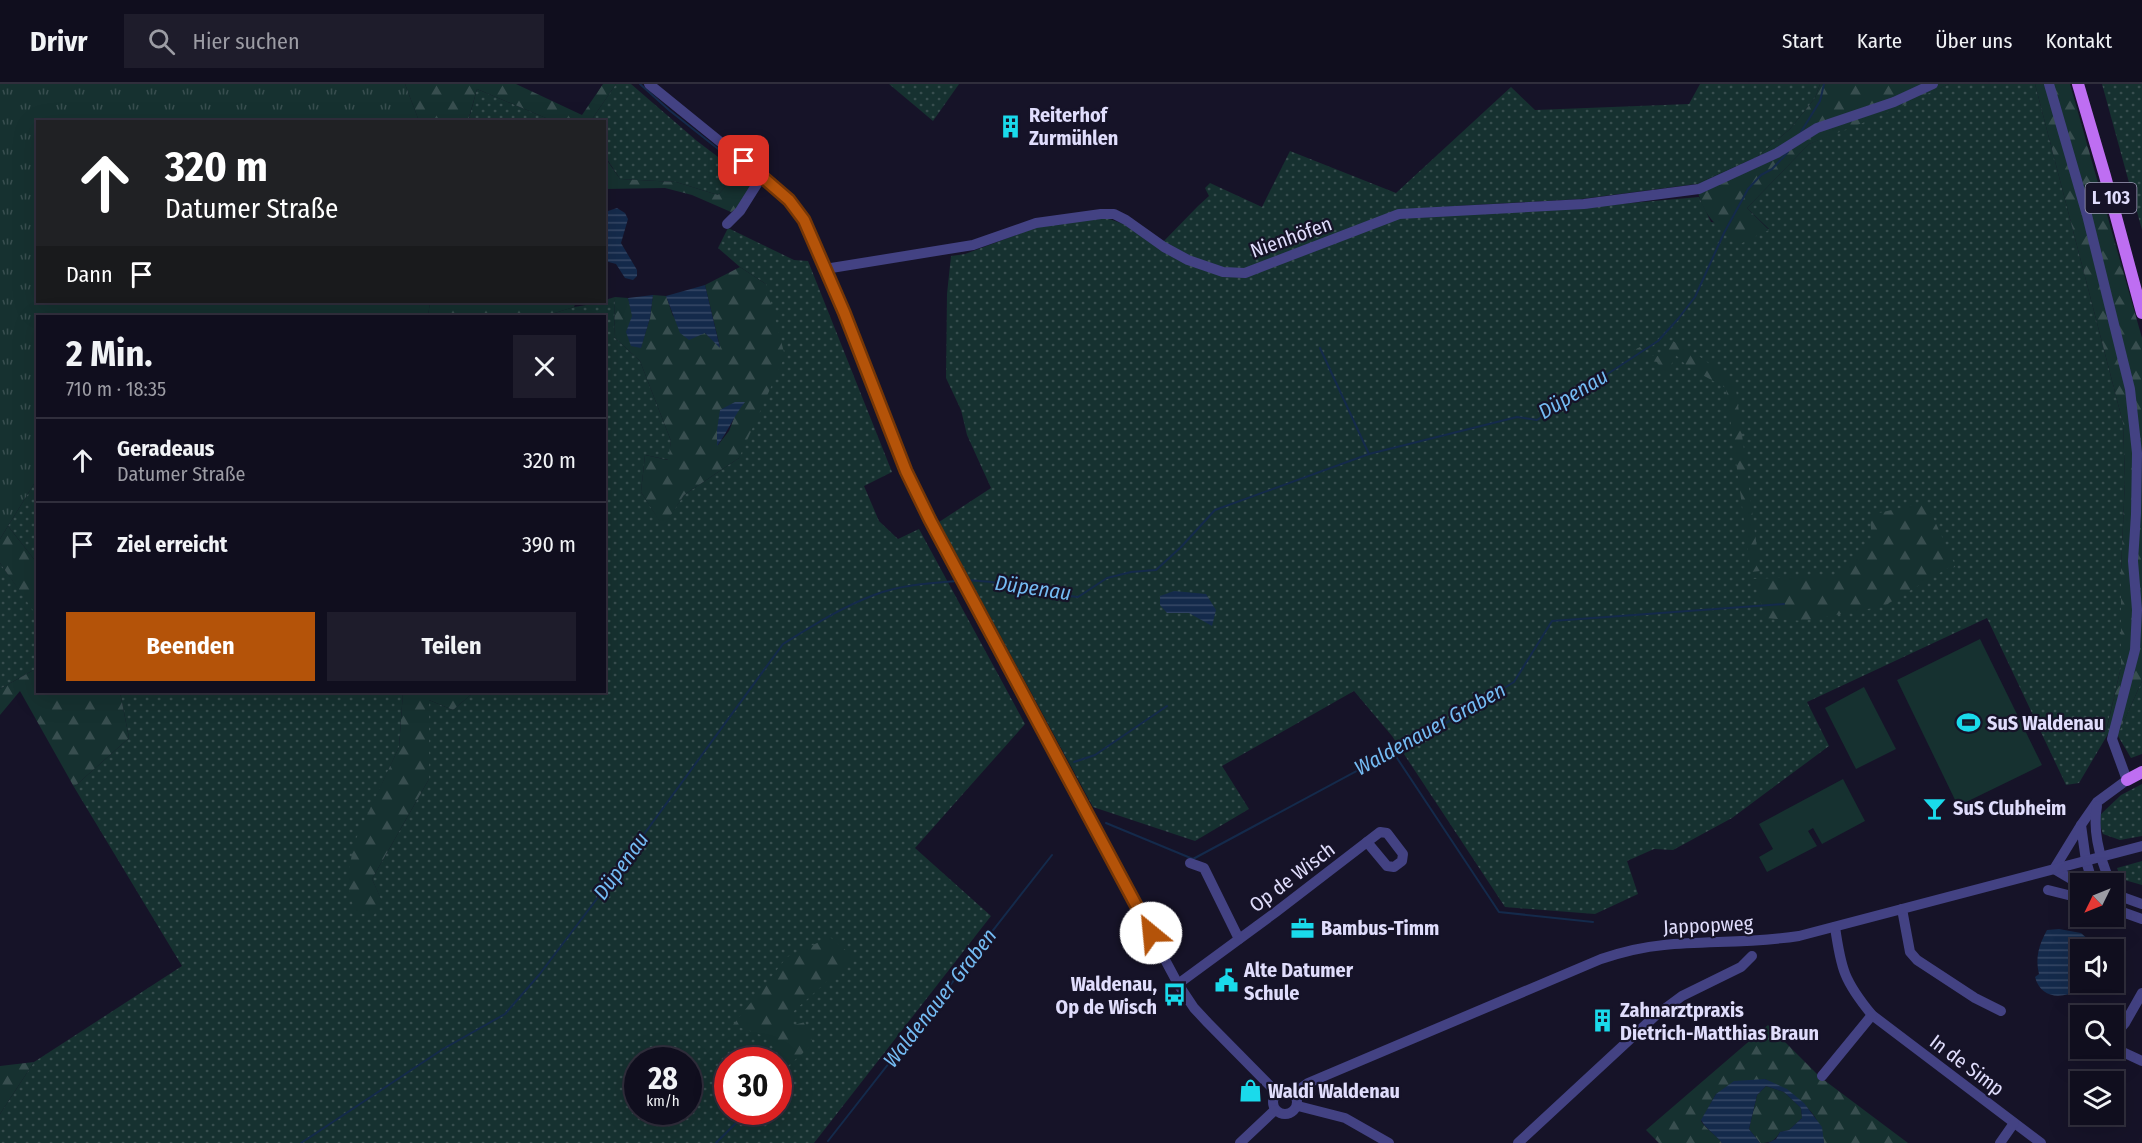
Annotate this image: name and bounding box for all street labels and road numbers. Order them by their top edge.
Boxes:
road number: L 103 [2086,183,2136,213]
street label: Nienhöfen [1247,211,1335,263]
street label: Op de Wisch [1244,837,1340,917]
street label: Jappopweg [1662,911,1754,939]
street label: In de Simp [1925,1029,2009,1101]

